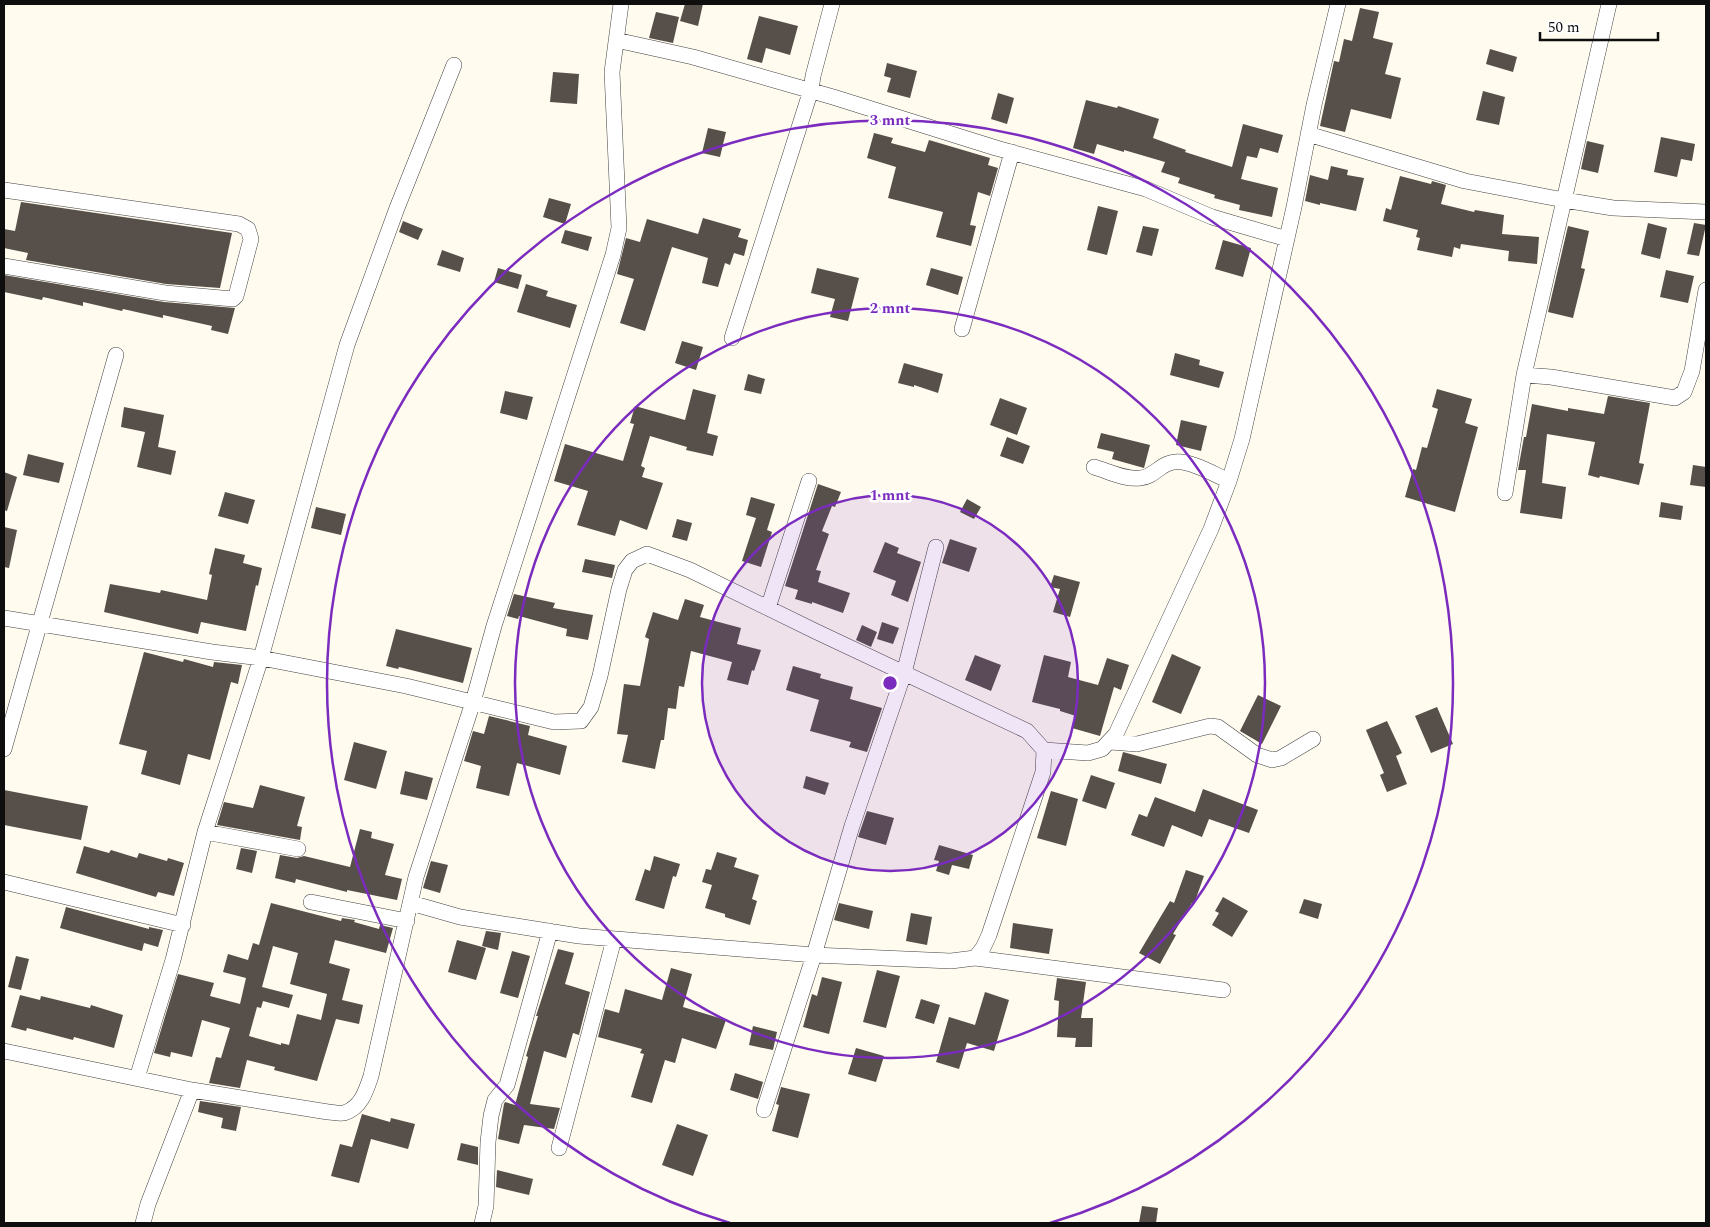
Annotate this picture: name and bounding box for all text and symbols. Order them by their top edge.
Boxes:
scale bar [1540,10,1658,42]
text: 50 m [1548,16,1580,39]
text: 3 mnt [870,109,911,132]
text: 2 mnt [870,297,911,320]
text: 1 mnt [870,484,911,507]
centre of rings [881,674,899,692]

